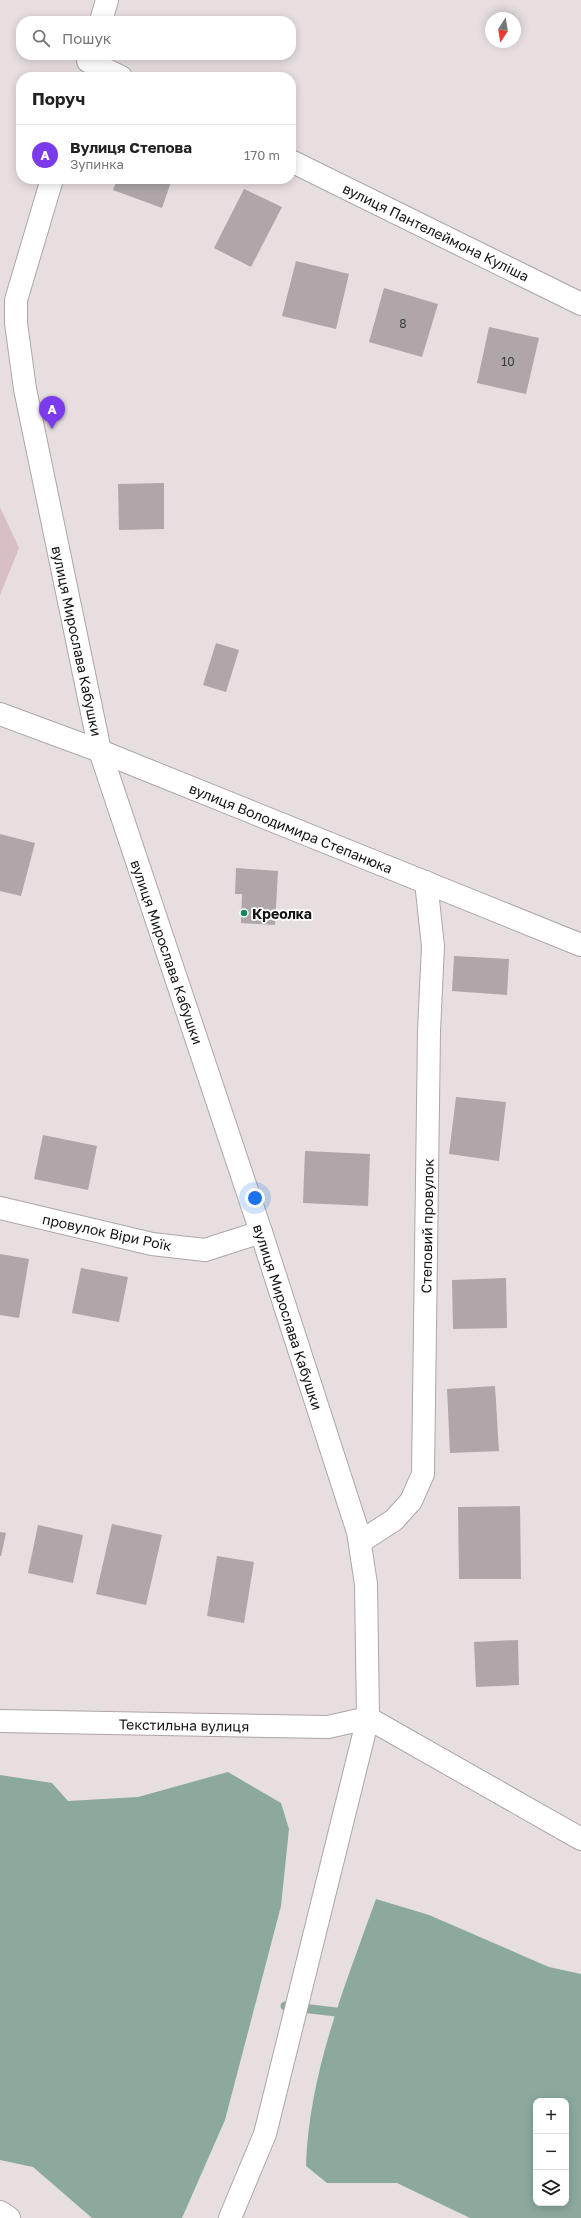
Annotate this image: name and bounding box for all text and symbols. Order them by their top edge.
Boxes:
north arrow [485,12,521,48]
search box [16,16,296,60]
icon: search [30,27,52,49]
text: Пошук [62,29,111,47]
text: Поруч [32,88,85,109]
text: Вулиця Степова [70,138,192,156]
text: A [40,147,50,163]
text: 170 m [244,147,280,163]
text: Зупинка [70,156,124,172]
street label: вулиця Пантелеймона Куліша [340,179,532,285]
house number: 8 [399,316,407,331]
house number: 10 [501,354,515,369]
pin: A [39,396,65,429]
street label: вулиця Мирослава Кабушки [48,544,106,738]
street label: вулиця Володимира Степанюка [187,779,395,877]
street label: вулиця Мирослава Кабушки [127,857,207,1047]
place label: Креолка [252,905,312,922]
marker: Креолка [239,908,249,918]
street label: Степовий провулок [417,1158,437,1294]
your location [245,1188,265,1208]
street label: провулок Віри Роїк [41,1210,173,1254]
street label: вулиця Мирослава Кабушки [250,1222,326,1412]
street label: Текстильна вулиця [119,1715,249,1735]
map controls [533,2098,569,2206]
button: + [533,2098,569,2134]
button: − [533,2134,569,2170]
button: layers [533,2170,569,2206]

